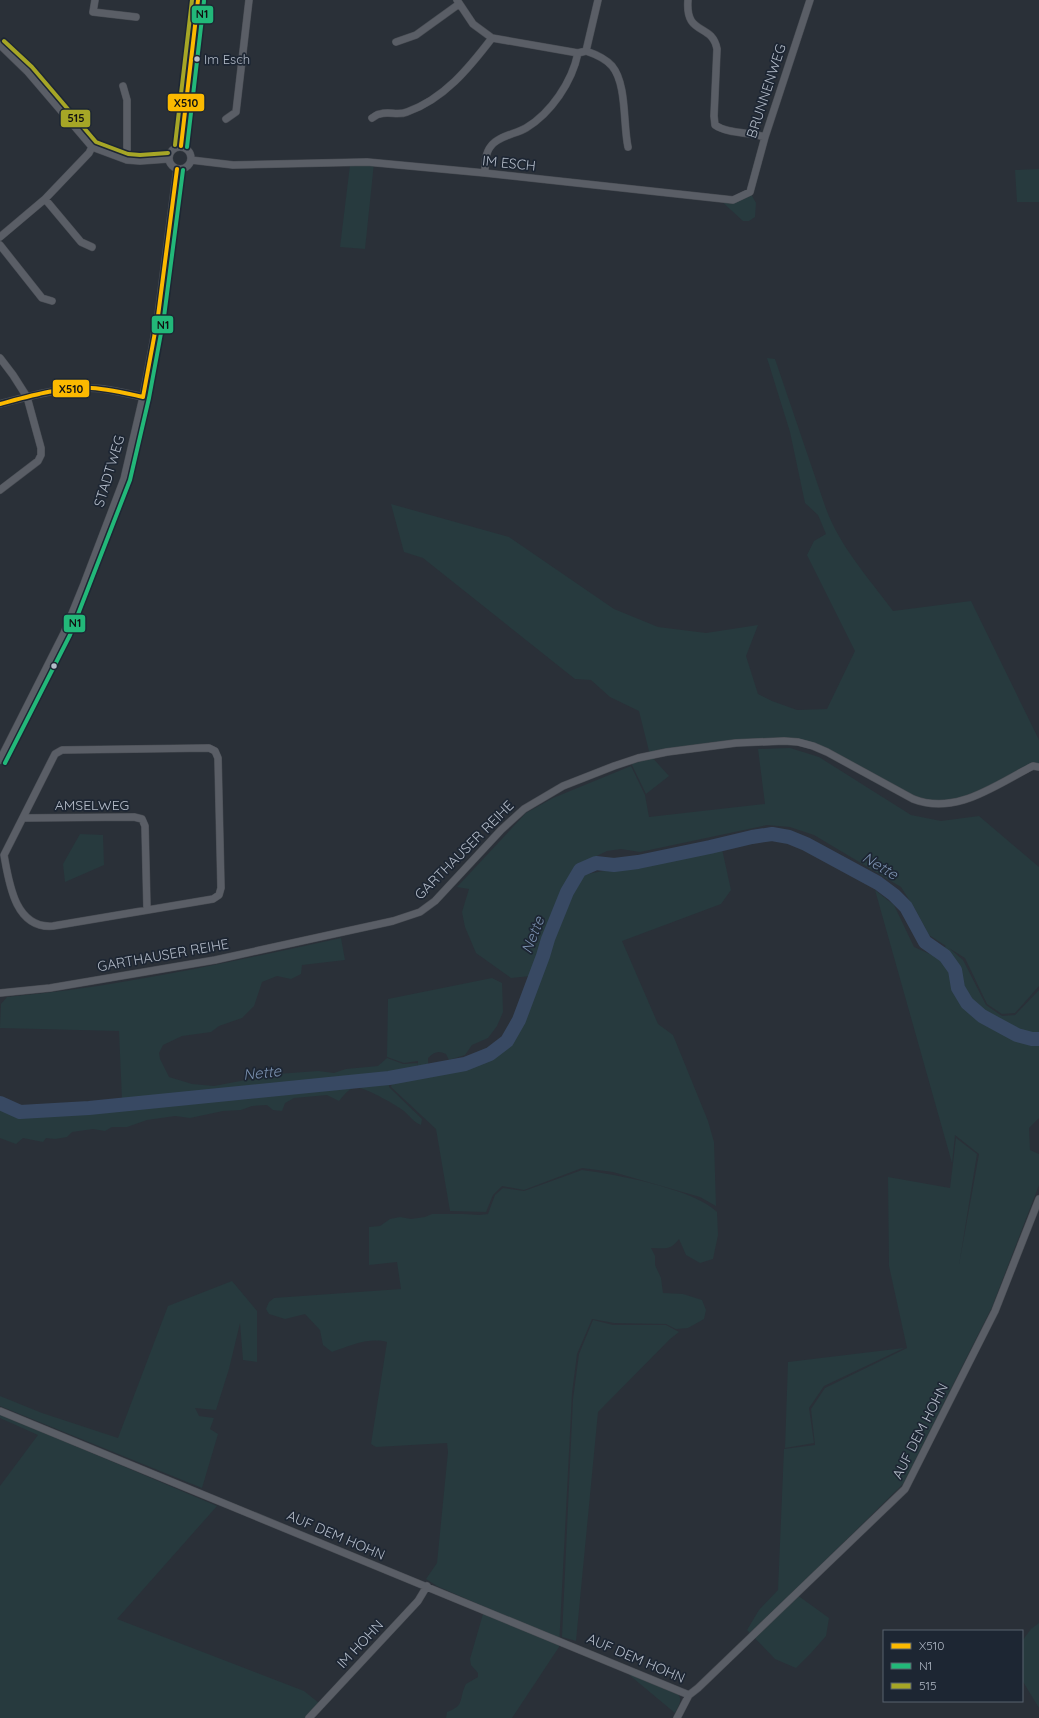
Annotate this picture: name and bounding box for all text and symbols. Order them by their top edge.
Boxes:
line badge: N1 [191,5,214,24]
text: N1 [196,7,208,21]
street label: BRUNNENWEG [742,42,790,140]
place label: Im Esch [204,51,250,67]
marker: Im Esch [192,54,202,64]
line badge: X510 [167,93,205,112]
text: X510 [174,96,199,110]
line badge: 515 [60,109,91,128]
text: 515 [68,111,84,125]
street label: IM ESCH [481,151,537,175]
line badge: N1 [151,315,174,334]
text: N1 [157,318,169,332]
line badge: X510 [52,379,90,398]
text: X510 [59,382,84,396]
street label: STADTWEG [90,433,128,509]
line badge: N1 [63,614,86,633]
text: N1 [69,616,81,630]
unlabelled marker [49,661,59,671]
street label: AMSELWEG [55,796,129,814]
street label: GARTHAUSER REIHE [411,797,517,903]
water label: Nette [859,848,902,884]
water label: Nette [517,913,548,956]
street label: GARTHAUSER REIHE [96,935,230,975]
water label: Nette [242,1061,282,1084]
street label: AUF DEM HOHN [888,1380,952,1482]
street label: AUF DEM HOHN [284,1506,388,1564]
street label: IM HOHN [333,1616,387,1672]
street label: AUF DEM HOHN [584,1629,688,1687]
legend [883,1630,1023,1702]
text: X510 [919,1638,944,1653]
text: N1 [919,1658,932,1673]
text: 515 [919,1678,937,1693]

